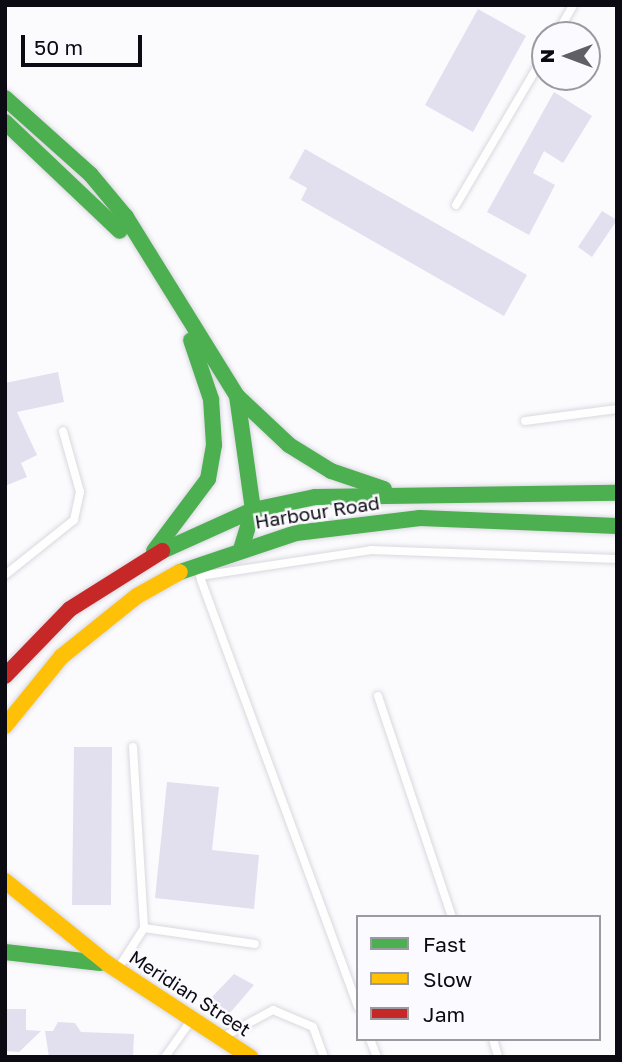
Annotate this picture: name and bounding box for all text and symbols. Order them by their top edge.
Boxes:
scale bar [24,21,145,65]
north arrow [531,21,601,91]
text: 50 m [34,34,83,60]
text: N [535,49,558,63]
street label: Harbour Road [253,491,381,533]
legend [356,915,601,1041]
text: Fast [423,931,466,957]
street label: Meridian Street [125,945,255,1041]
text: Slow [423,966,472,992]
text: Jam [423,1001,465,1027]

